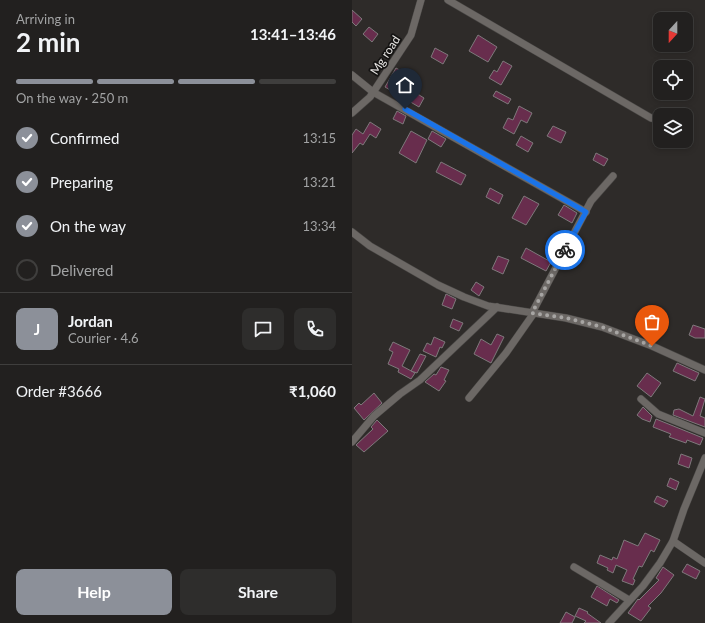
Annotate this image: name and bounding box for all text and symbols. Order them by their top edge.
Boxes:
text: Arriving in [16,11,75,27]
north arrow [653,12,693,52]
map controls [653,12,693,148]
text: 13:41–13:46 [250,25,336,43]
text: 2 min [16,26,80,58]
street label: Mg road [367,33,403,77]
button: locate [653,60,693,100]
pin [388,68,422,109]
icon: home [394,74,416,96]
text: On the way · 250 m [16,90,128,106]
button: layers [653,108,693,148]
icon: check [16,127,38,149]
text: Confirmed [50,129,119,147]
text: 13:15 [303,130,336,146]
icon: check [16,171,38,193]
text: Preparing [50,173,113,191]
text: 13:21 [303,174,336,190]
icon: check [16,215,38,237]
text: On the way [50,217,126,235]
text: 13:34 [303,218,336,234]
courier [545,230,585,270]
icon: bike [554,239,576,261]
text: Delivered [50,261,113,279]
pin [635,305,669,346]
button: chat [242,308,284,350]
button: phone [294,308,336,350]
icon: bag [641,311,663,333]
text: Jordan [68,312,113,330]
text: J [34,320,40,338]
text: Courier · 4.6 [68,330,139,346]
text: Order #3666 [16,382,102,400]
text: ₹1,060 [289,382,336,400]
button: Help [16,569,172,615]
button: Share [180,569,336,615]

